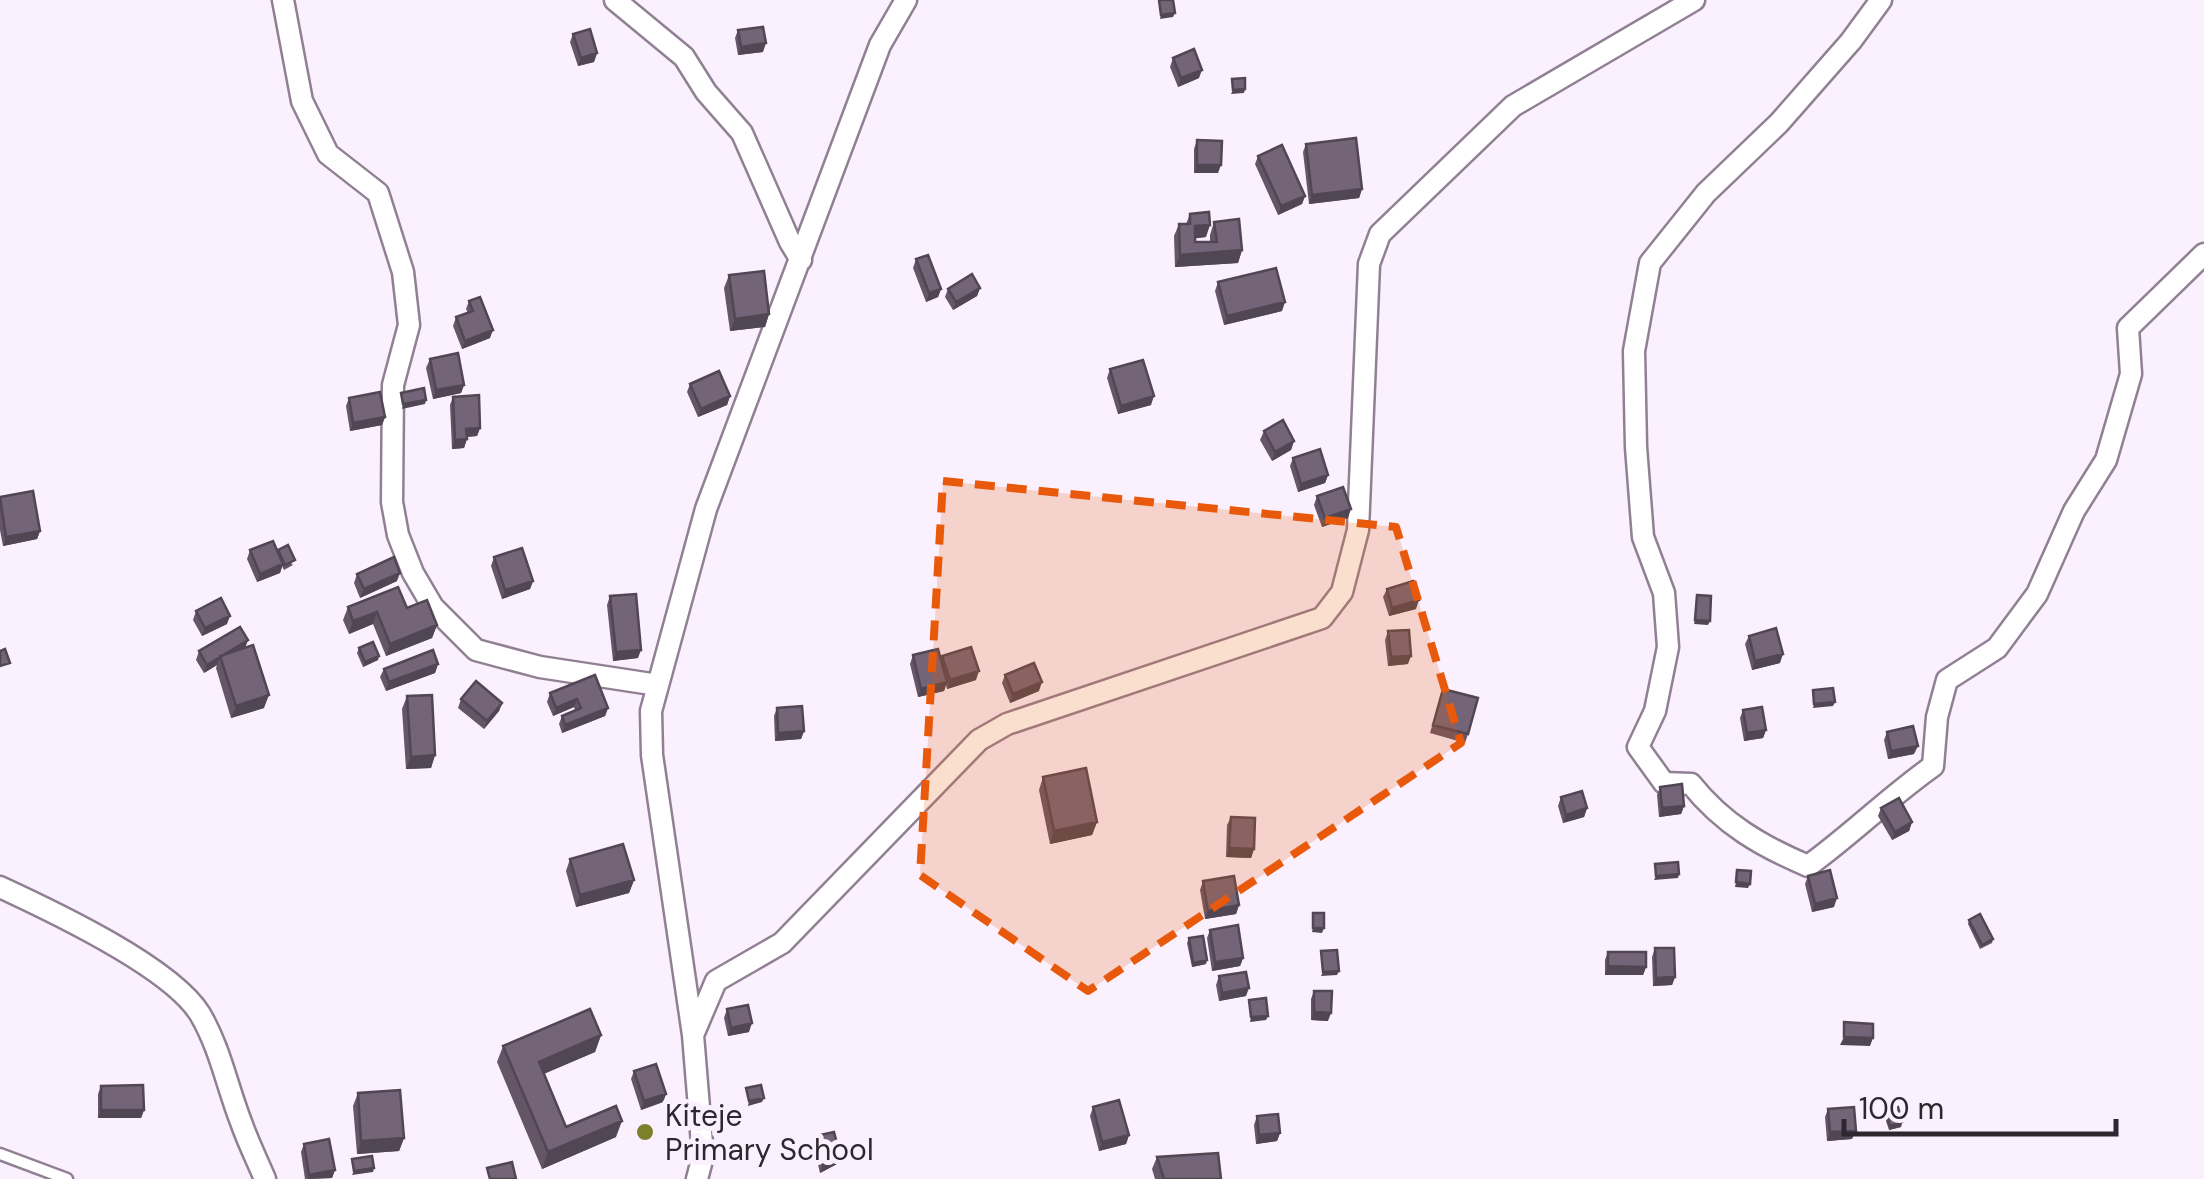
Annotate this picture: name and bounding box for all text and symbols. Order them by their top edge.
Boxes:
scale bar [1844,1074,2116,1136]
text: 100 m [1859,1089,1944,1128]
place label: Kiteje Primary School [665,1096,874,1169]
marker: Kiteje Primary School [634,1121,656,1143]

